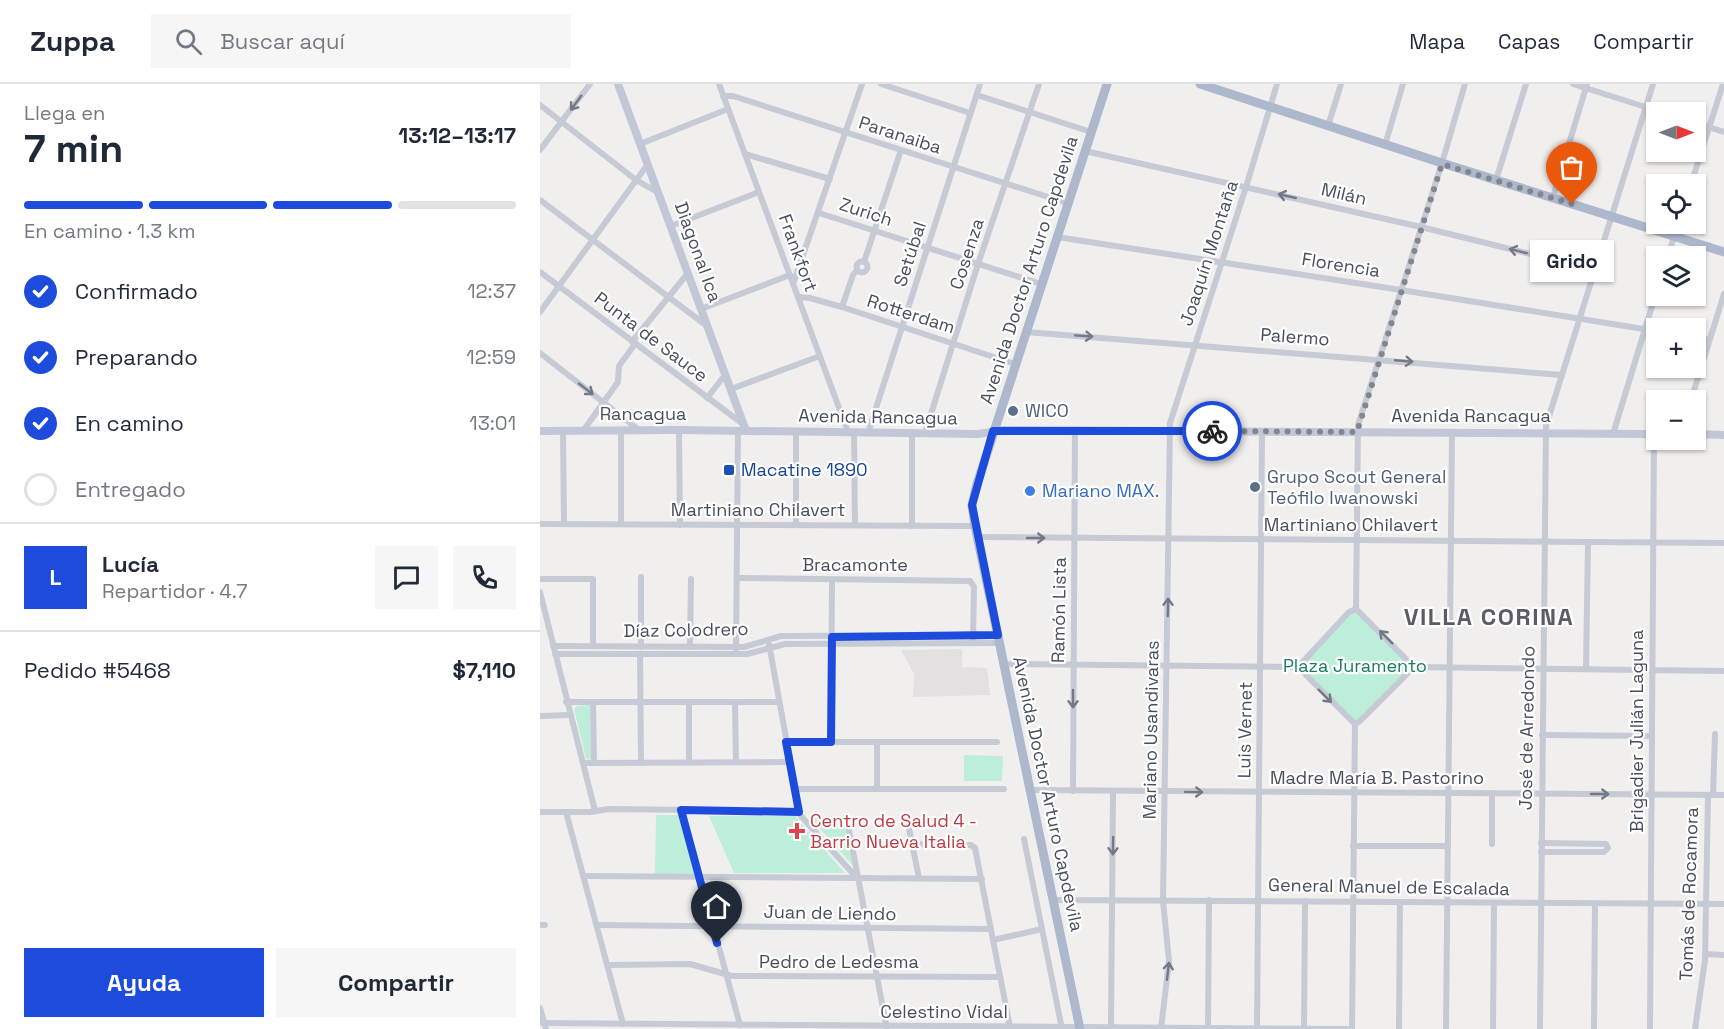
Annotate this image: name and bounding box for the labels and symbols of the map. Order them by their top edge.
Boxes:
one-way arrow [570,95,582,111]
north arrow [1646,102,1706,162]
street label: Paranaiba [856,110,944,159]
street label: Avenida Doctor Arturo Capdevila [974,133,1083,407]
pin [1546,142,1597,204]
street label: Joaquín Montaña [1174,177,1243,328]
street label: Milán [1319,177,1369,210]
one-way arrow [1278,190,1297,202]
street label: Zurich [837,192,896,231]
street label: Diagonal Ica [670,199,727,305]
street label: Frankfort [774,211,823,295]
street label: Cosenza [944,215,989,292]
street label: Setúbal [888,218,931,289]
callout: Grido [1530,240,1614,282]
one-way arrow [1508,244,1527,256]
street label: Florencia [1300,247,1382,282]
street label: Punta de Sauce [590,286,713,387]
street label: Rotterdam [864,289,958,339]
street label: Palermo [1260,323,1330,350]
one-way arrow [1073,331,1093,342]
one-way arrow [1393,356,1413,367]
one-way arrow [578,383,594,396]
place label: WICO [1025,399,1069,422]
courier [1182,401,1242,461]
street label: Rancagua [600,402,686,425]
street label: Avenida Rancagua [798,404,958,429]
marker: WICO [1006,404,1020,418]
street label: Avenida Rancagua [1391,404,1551,427]
place label: Macatine 1890 [741,458,868,481]
marker: Macatine 1890 [722,463,736,477]
place label: Grupo Scout General Teófilo Iwanowski [1267,465,1446,509]
place label: Mariano MAX. [1042,479,1159,502]
marker: Grupo Scout General Teófilo Iwanowski [1248,480,1262,494]
marker: Mariano MAX. [1023,484,1037,498]
street label: Martiniano Chilavert [671,498,845,521]
street label: Martiniano Chilavert [1264,513,1438,536]
one-way arrow [1026,532,1046,543]
street label: Bracamonte [802,553,908,576]
street label: Ramón Lista [1046,557,1071,663]
one-way arrow [1162,598,1174,618]
district label: VILLA CORINA [1404,601,1574,632]
street label: Díaz Colodrero [623,617,749,642]
one-way arrow [1378,630,1393,645]
street label: Brigadier Julián Laguna [1625,630,1648,832]
street label: Mariano Usandivaras [1137,640,1164,820]
street label: José de Arredondo [1514,646,1539,810]
street label: Avenida Doctor Arturo Capdevila [1008,654,1089,934]
park label: Plaza Juramento [1283,654,1427,677]
street label: Luis Vernet [1232,682,1257,778]
one-way arrow [1067,688,1079,708]
one-way arrow [1318,689,1333,704]
street label: Madre María B. Pastorino [1270,766,1484,789]
one-way arrow [1184,786,1204,798]
one-way arrow [1589,788,1609,800]
street label: Tomás de Rocamora [1674,807,1703,981]
place label: Centro de Salud 4 - Barrio Nueva Italia [810,809,977,853]
marker: Centro de Salud 4 - Barrio Nueva Italia [788,822,806,840]
one-way arrow [1107,835,1119,855]
street label: General Manuel de Escalada [1268,873,1510,900]
pin [691,881,742,943]
street label: Juan de Liendo [763,900,897,925]
street label: Pedro de Ledesma [759,950,919,973]
one-way arrow [1162,962,1173,981]
street label: Celestino Vidal [880,1000,1008,1023]

